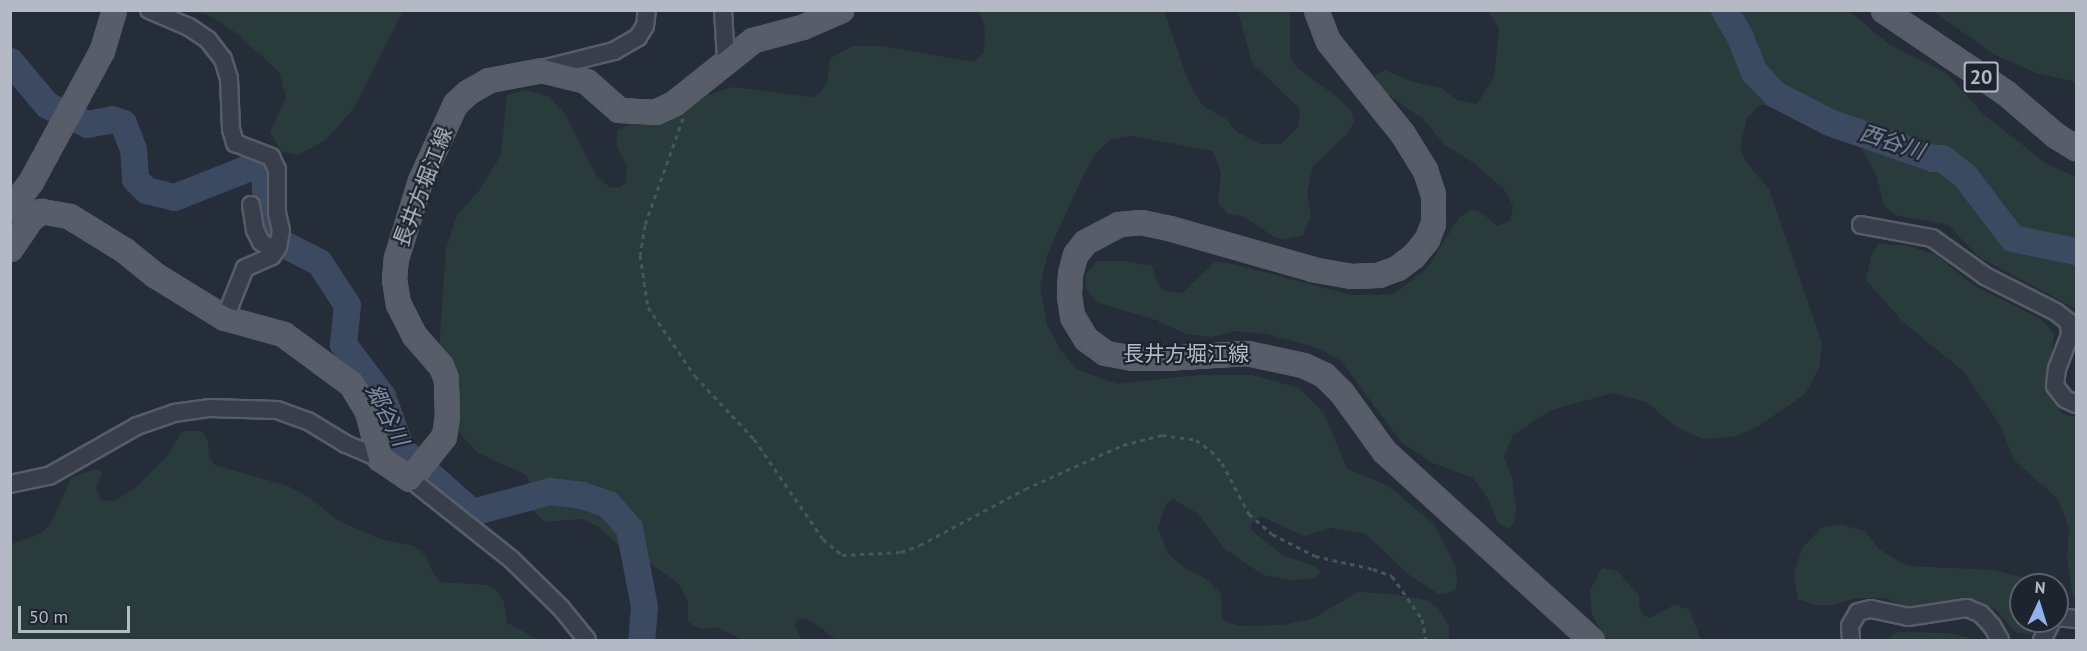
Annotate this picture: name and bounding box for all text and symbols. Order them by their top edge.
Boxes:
road number: 20 [1963,60,1999,94]
water label: 西谷川 [1857,119,1927,165]
street label: 長井方堀江線 [389,124,457,250]
street label: 長井方堀江線 [1123,341,1249,367]
water label: 郷谷川 [360,380,414,450]
north arrow [2009,573,2069,633]
text: N [2034,577,2046,597]
scale bar [21,594,134,632]
text: 50 m [29,605,68,628]

